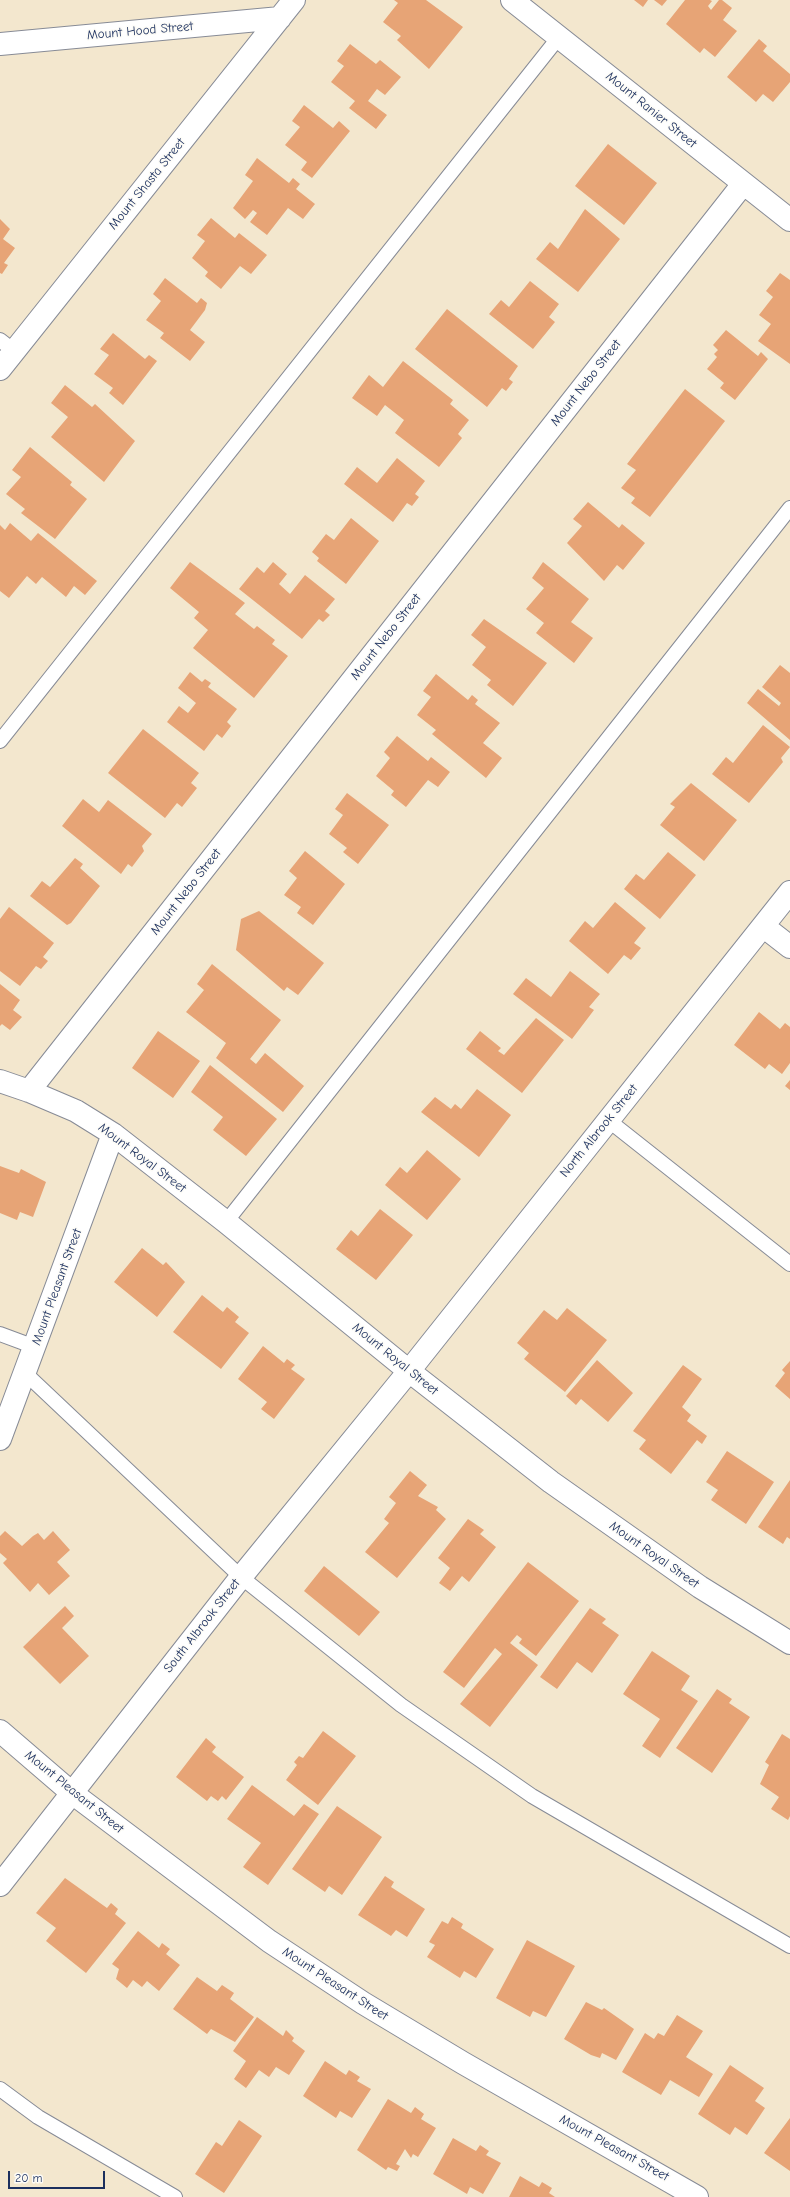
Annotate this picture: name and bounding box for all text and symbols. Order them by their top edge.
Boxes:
street label: Mount Hood Street [86,19,194,43]
street label: Mount Ranier Street [602,68,700,152]
street label: Mount Shasta Street [105,135,189,233]
street label: Mount Nebo Street [547,337,625,429]
street label: Mount Nebo Street [347,591,425,683]
street label: Mount Nebo Street [147,846,225,938]
street label: North Albrook Street [557,1081,641,1181]
street label: Mount Royal Street [95,1120,189,1196]
street label: Mount Pleasant Street [29,1227,85,1347]
street label: Mount Royal Street [349,1320,441,1398]
street label: Mount Royal Street [606,1518,702,1592]
street label: South Albrook Street [160,1576,244,1676]
street label: Mount Pleasant Street [21,1747,127,1837]
street label: Mount Pleasant Street [279,1944,391,2024]
street label: Mount Pleasant Street [556,2111,672,2185]
scale bar [10,2163,107,2189]
text: 20 m [15,2171,43,2185]

